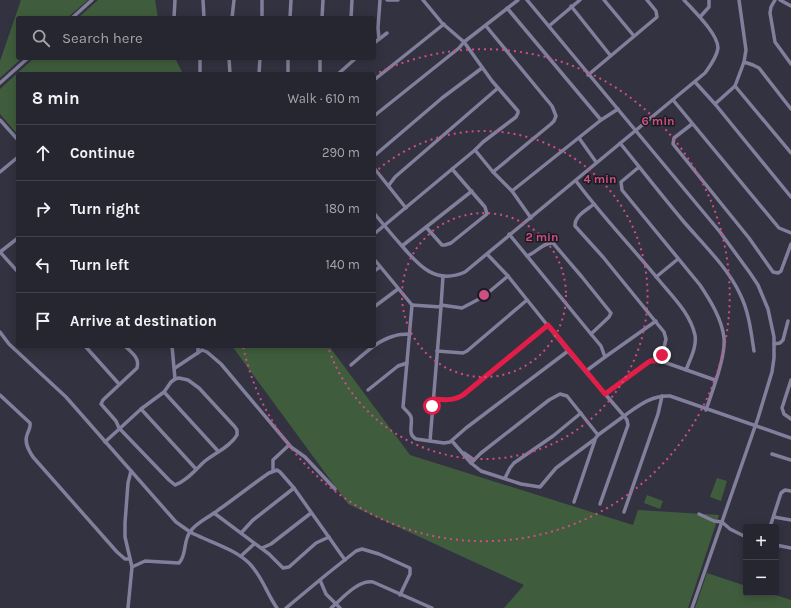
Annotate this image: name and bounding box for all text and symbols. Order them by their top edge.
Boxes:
search box [16,16,376,60]
icon: search [30,27,52,49]
text: Search here [62,29,143,47]
text: 8 min [32,88,80,108]
text: Walk · 610 m [287,91,360,106]
text: 6 min [641,114,675,128]
icon: ahead [32,142,54,164]
text: Continue [70,144,135,162]
text: 290 m [322,145,360,160]
text: 4 min [584,172,616,186]
icon: right [32,198,54,220]
text: Turn right [70,200,140,218]
text: 180 m [325,201,360,216]
text: 2 min [525,230,559,244]
icon: left [32,254,54,276]
text: Turn left [70,256,129,274]
text: 140 m [325,257,360,272]
centre of rings [477,288,491,302]
icon: arrive [32,310,54,332]
text: Arrive at destination [70,312,217,330]
route end [653,346,671,364]
route start [423,397,441,415]
map controls [743,524,779,596]
button: + [743,524,779,560]
button: − [743,560,779,596]

